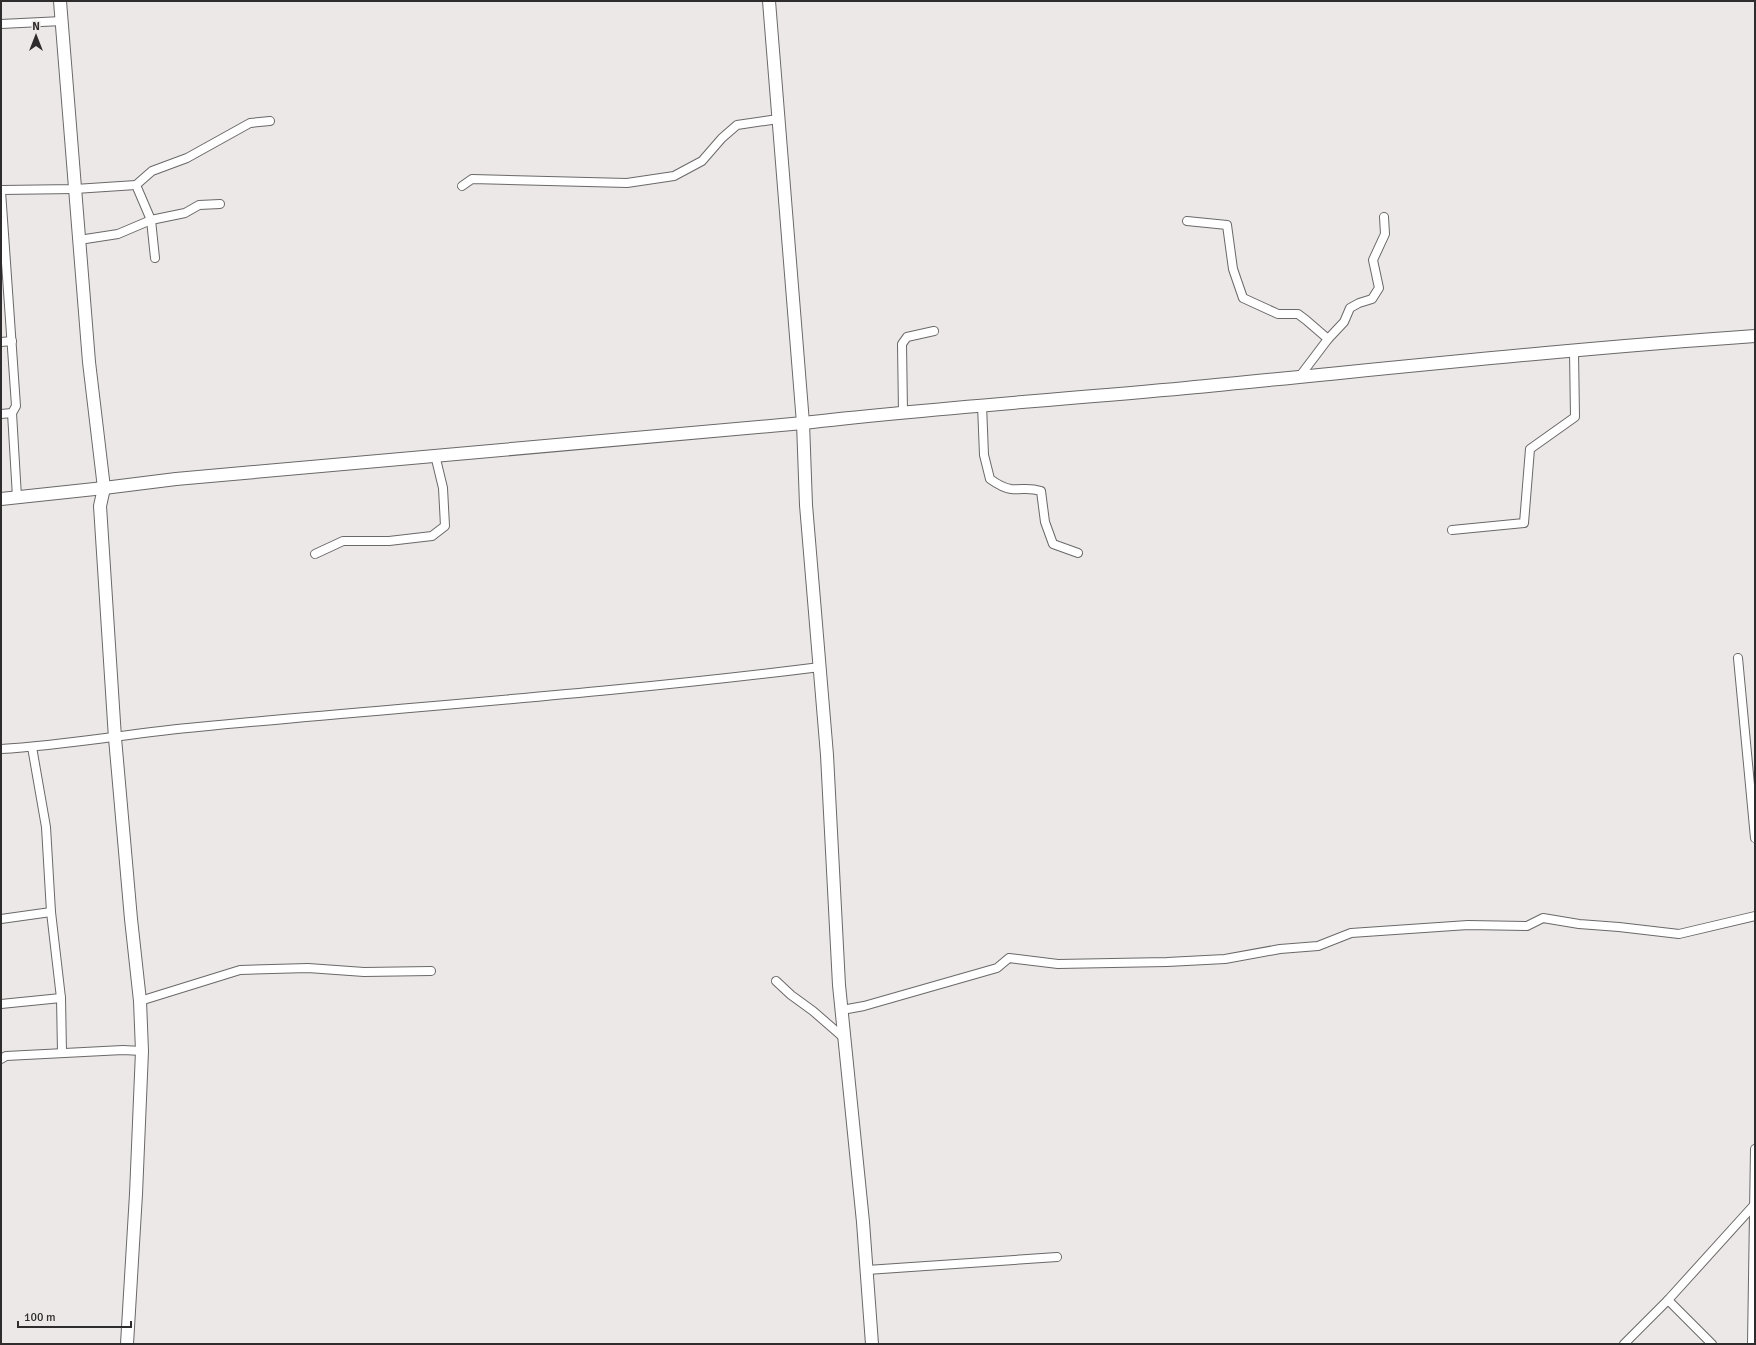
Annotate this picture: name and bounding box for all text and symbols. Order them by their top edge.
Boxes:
north arrow [16,16,56,56]
text: N [32,20,40,33]
scale bar [18,1303,131,1329]
text: 100 m [24,1310,56,1325]

